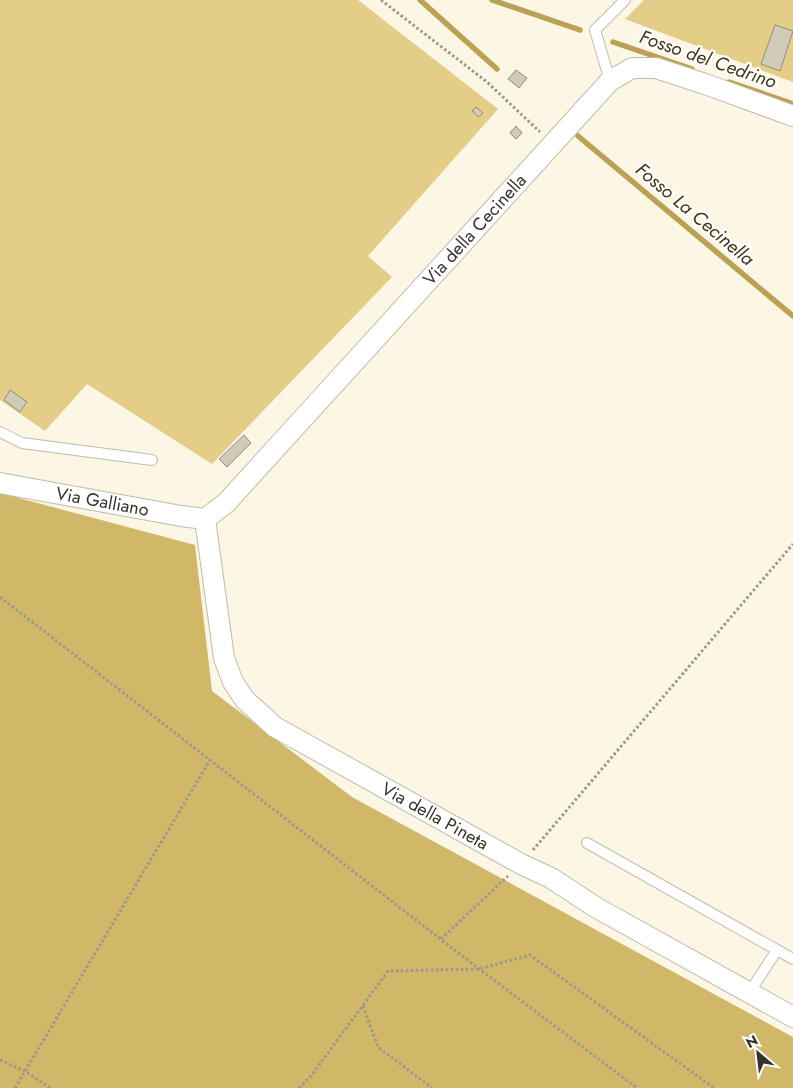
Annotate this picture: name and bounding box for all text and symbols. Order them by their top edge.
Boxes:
water label: Fosso del Cedrino [636,23,780,95]
water label: Fosso La Cecinella [630,156,761,272]
street label: Via della Cecinella [417,168,533,291]
street label: Via Galliano [54,480,151,523]
street label: Via della Pineta [377,776,493,856]
north arrow [733,1028,783,1078]
text: N [742,1030,762,1053]

